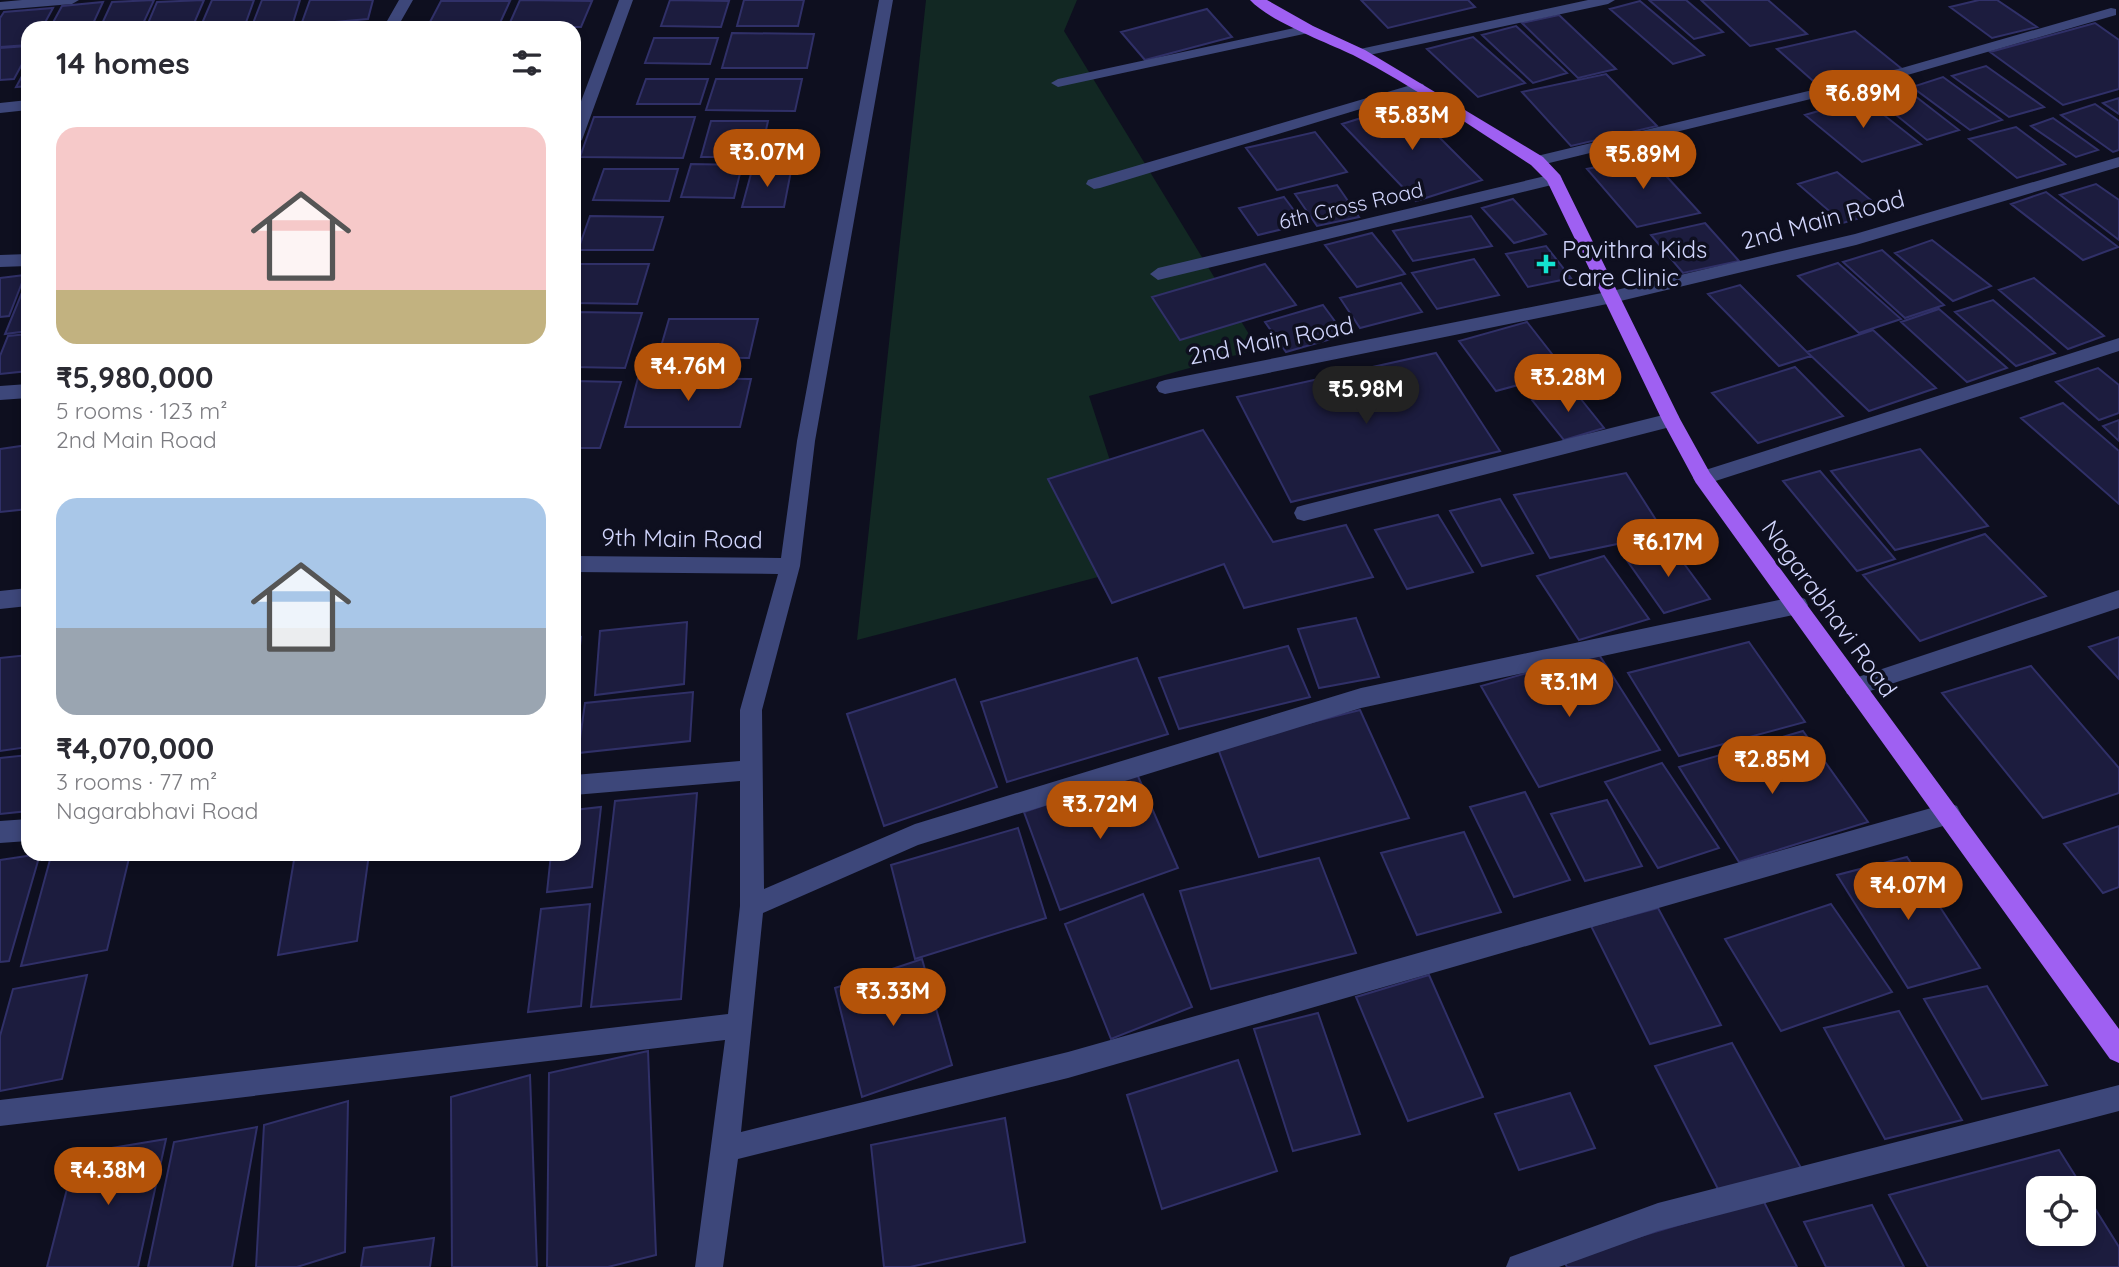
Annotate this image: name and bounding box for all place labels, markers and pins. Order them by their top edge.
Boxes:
pin: ₹6.89M [1806,71,1920,130]
pin: ₹5.83M [1355,92,1469,152]
pin: ₹3.07M [710,130,824,189]
pin: ₹5.89M [1586,132,1700,191]
place label: Pavithra Kids Care Clinic [1562,234,1707,292]
marker: Pavithra Kids Care Clinic [1536,254,1556,274]
pin: ₹4.76M [631,344,745,403]
pin: ₹3.28M [1511,354,1625,414]
pin: ₹5.98M [1309,366,1423,426]
pin: ₹6.17M [1611,520,1725,579]
pin: ₹3.1M [1520,660,1618,719]
pin: ₹2.85M [1715,736,1829,796]
pin: ₹3.72M [1043,782,1157,841]
pin: ₹4.07M [1851,862,1965,922]
pin: ₹3.33M [836,968,950,1028]
pin: ₹4.38M [51,1148,165,1207]

